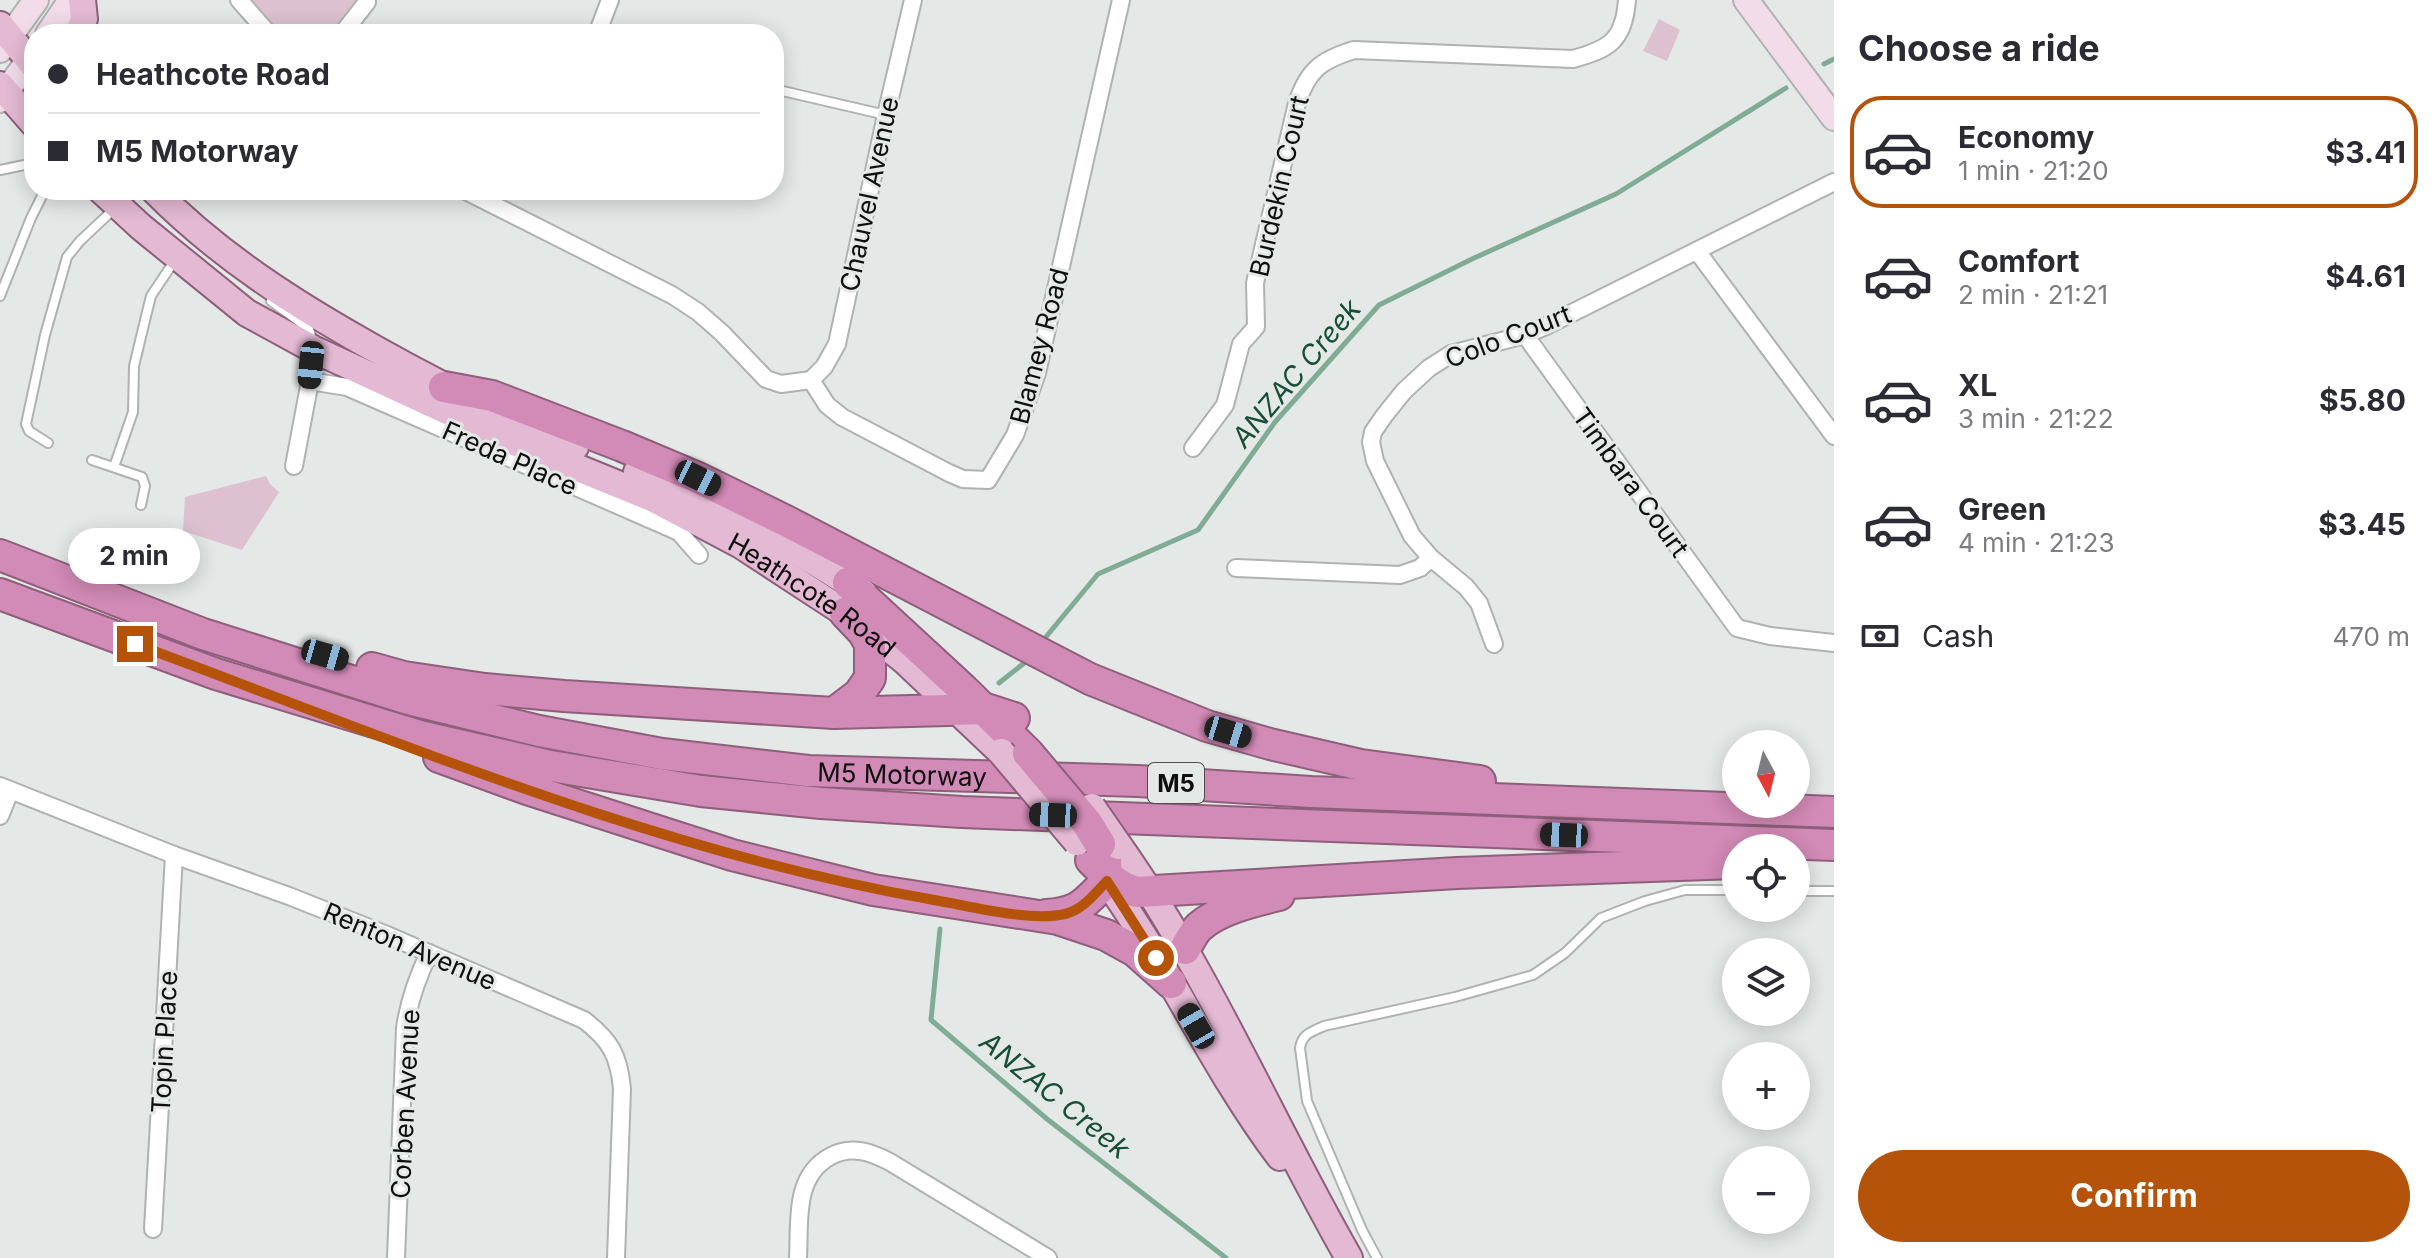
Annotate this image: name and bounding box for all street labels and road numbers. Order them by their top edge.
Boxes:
street label: Burdekin Court [1243,93,1315,279]
street label: Chauvel Avenue [833,94,905,294]
street label: Blamey Road [1003,265,1075,427]
street label: Colo Court [1441,298,1575,374]
street label: Timbara Court [1566,401,1696,563]
street label: Freda Place [438,414,582,502]
street label: Heathcote Road [723,526,902,663]
street label: M5 Motorway [817,756,987,792]
road number: M5 [1148,763,1204,803]
street label: Renton Avenue [319,896,501,996]
street label: Topin Place [145,970,183,1114]
street label: Corben Avenue [385,1008,425,1200]

